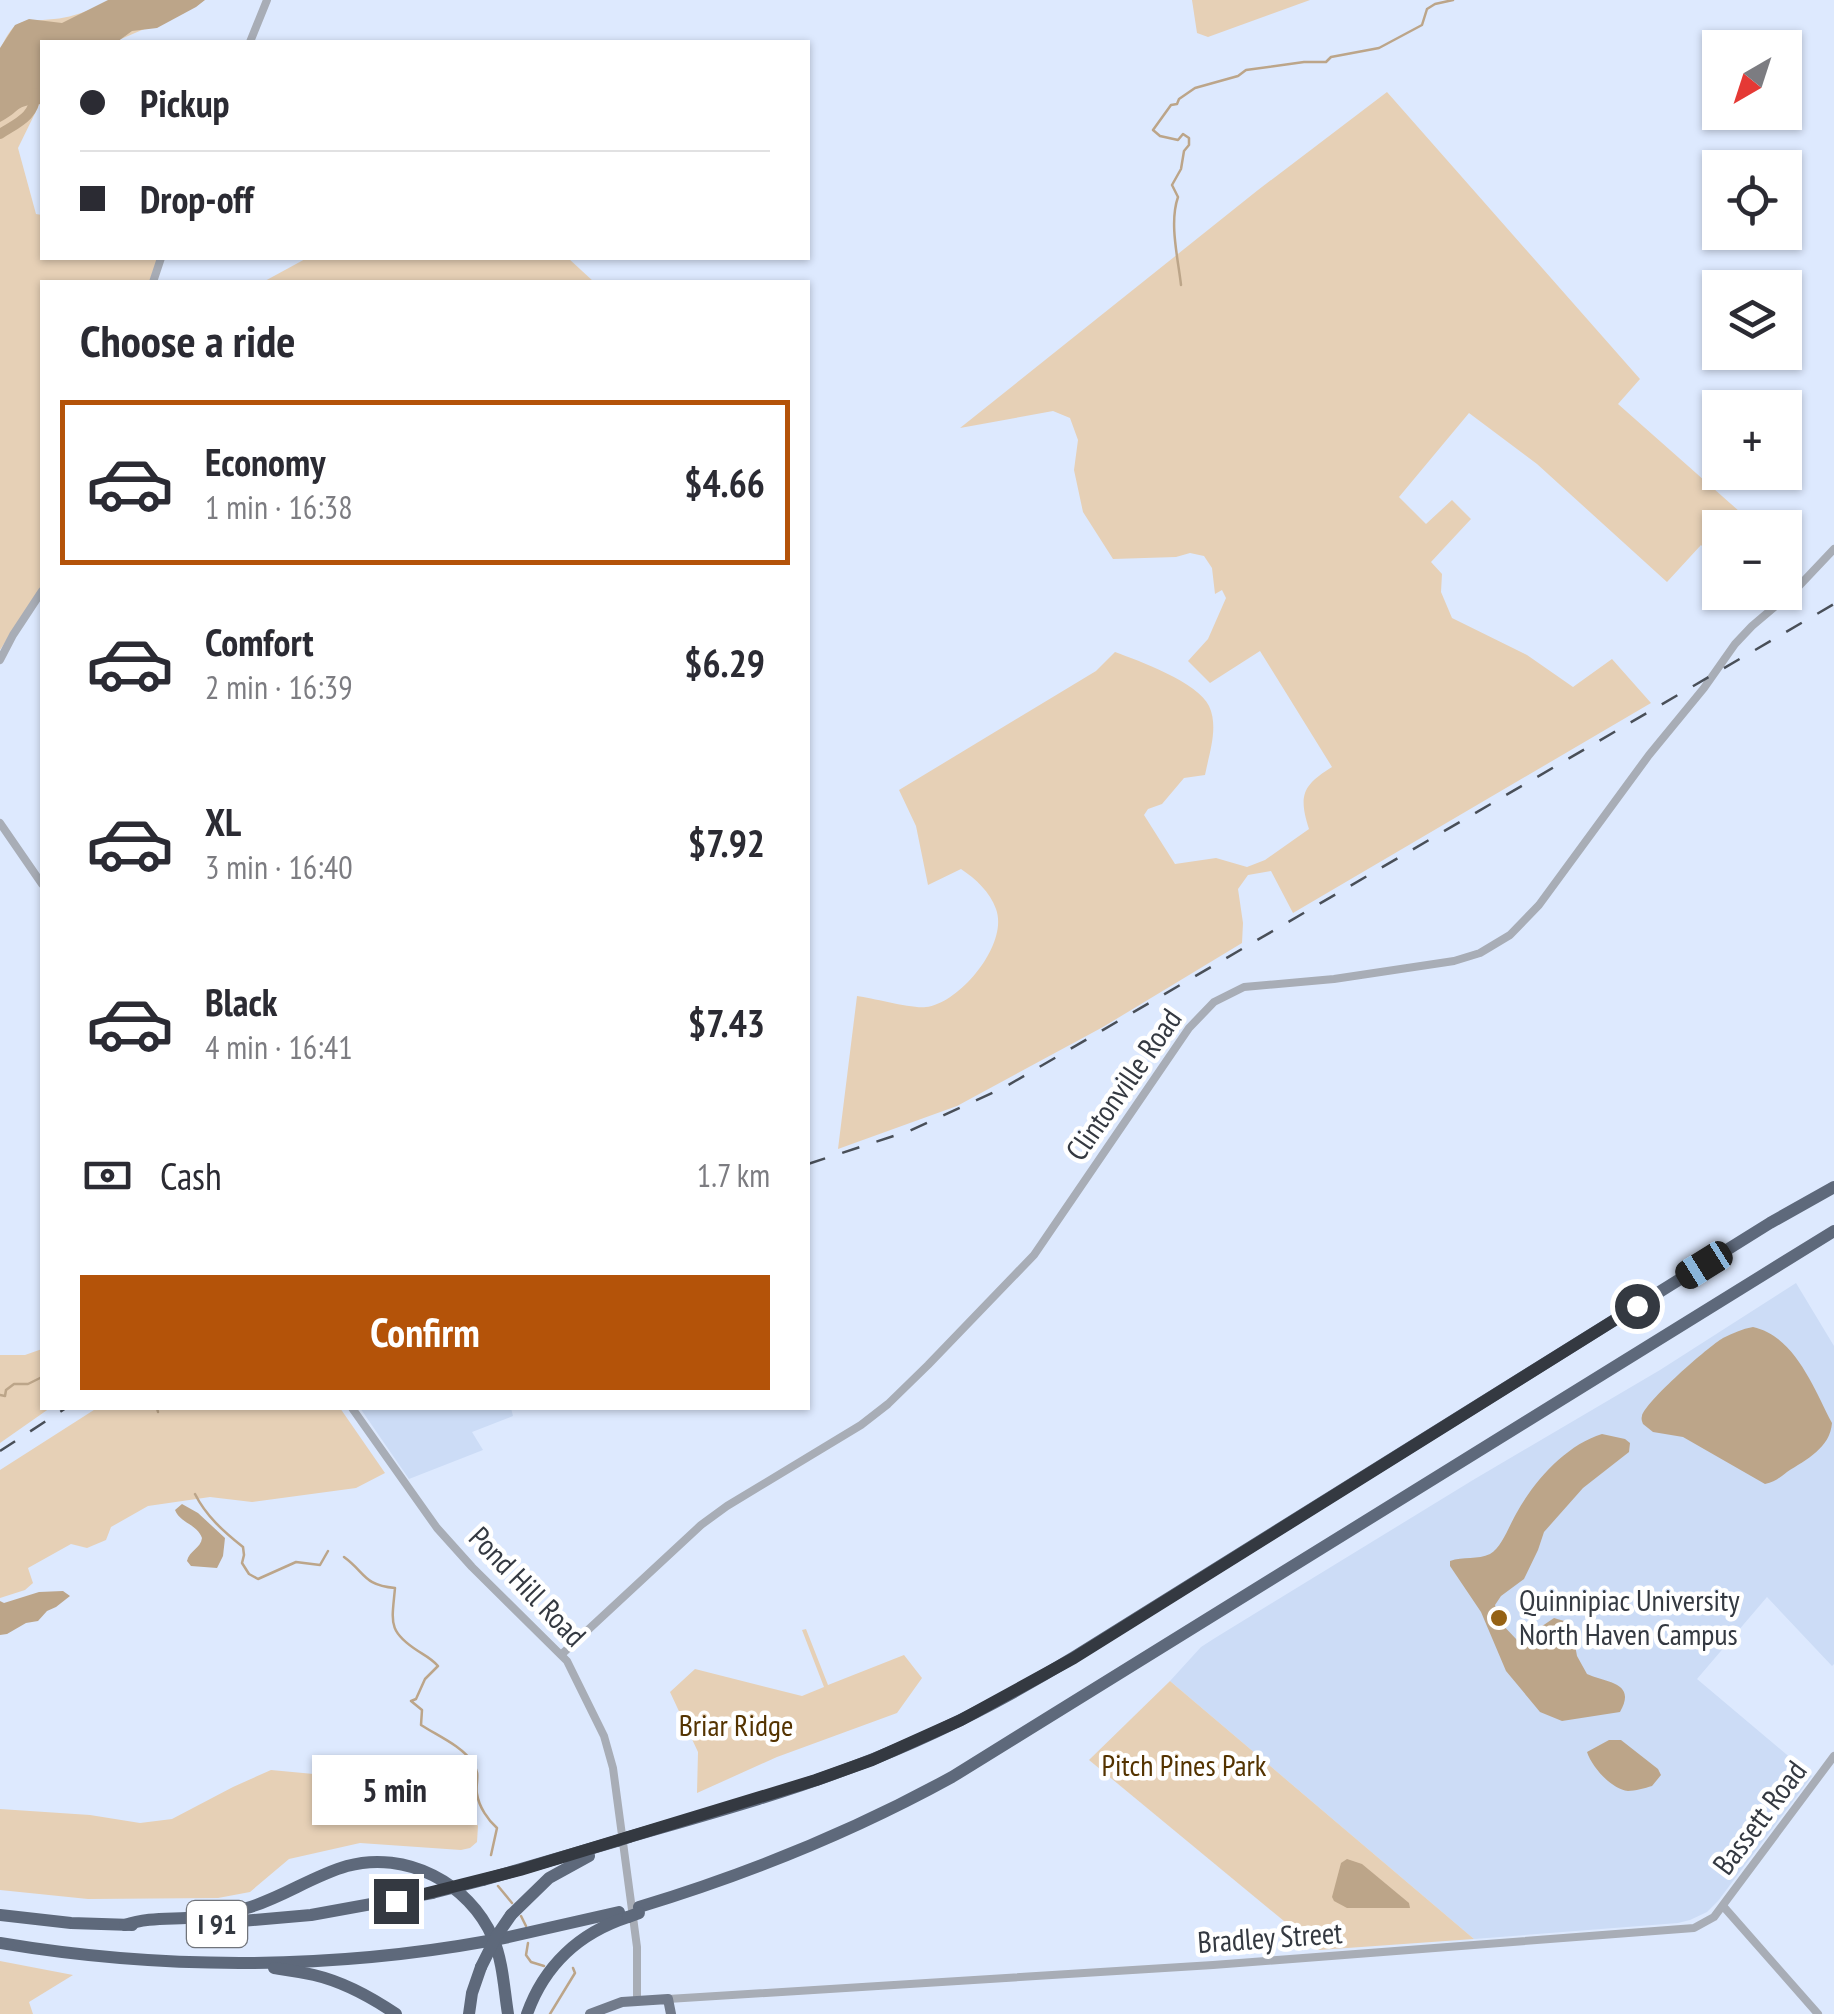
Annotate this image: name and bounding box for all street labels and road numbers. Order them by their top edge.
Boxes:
street label: Clintonville Road [1056,1001,1189,1168]
street label: Pond Hill Road [461,1518,595,1654]
street label: Bassett Road [1703,1752,1814,1882]
road number: I 91 [187,1901,247,1947]
street label: Bradley Street [1196,1912,1344,1961]

